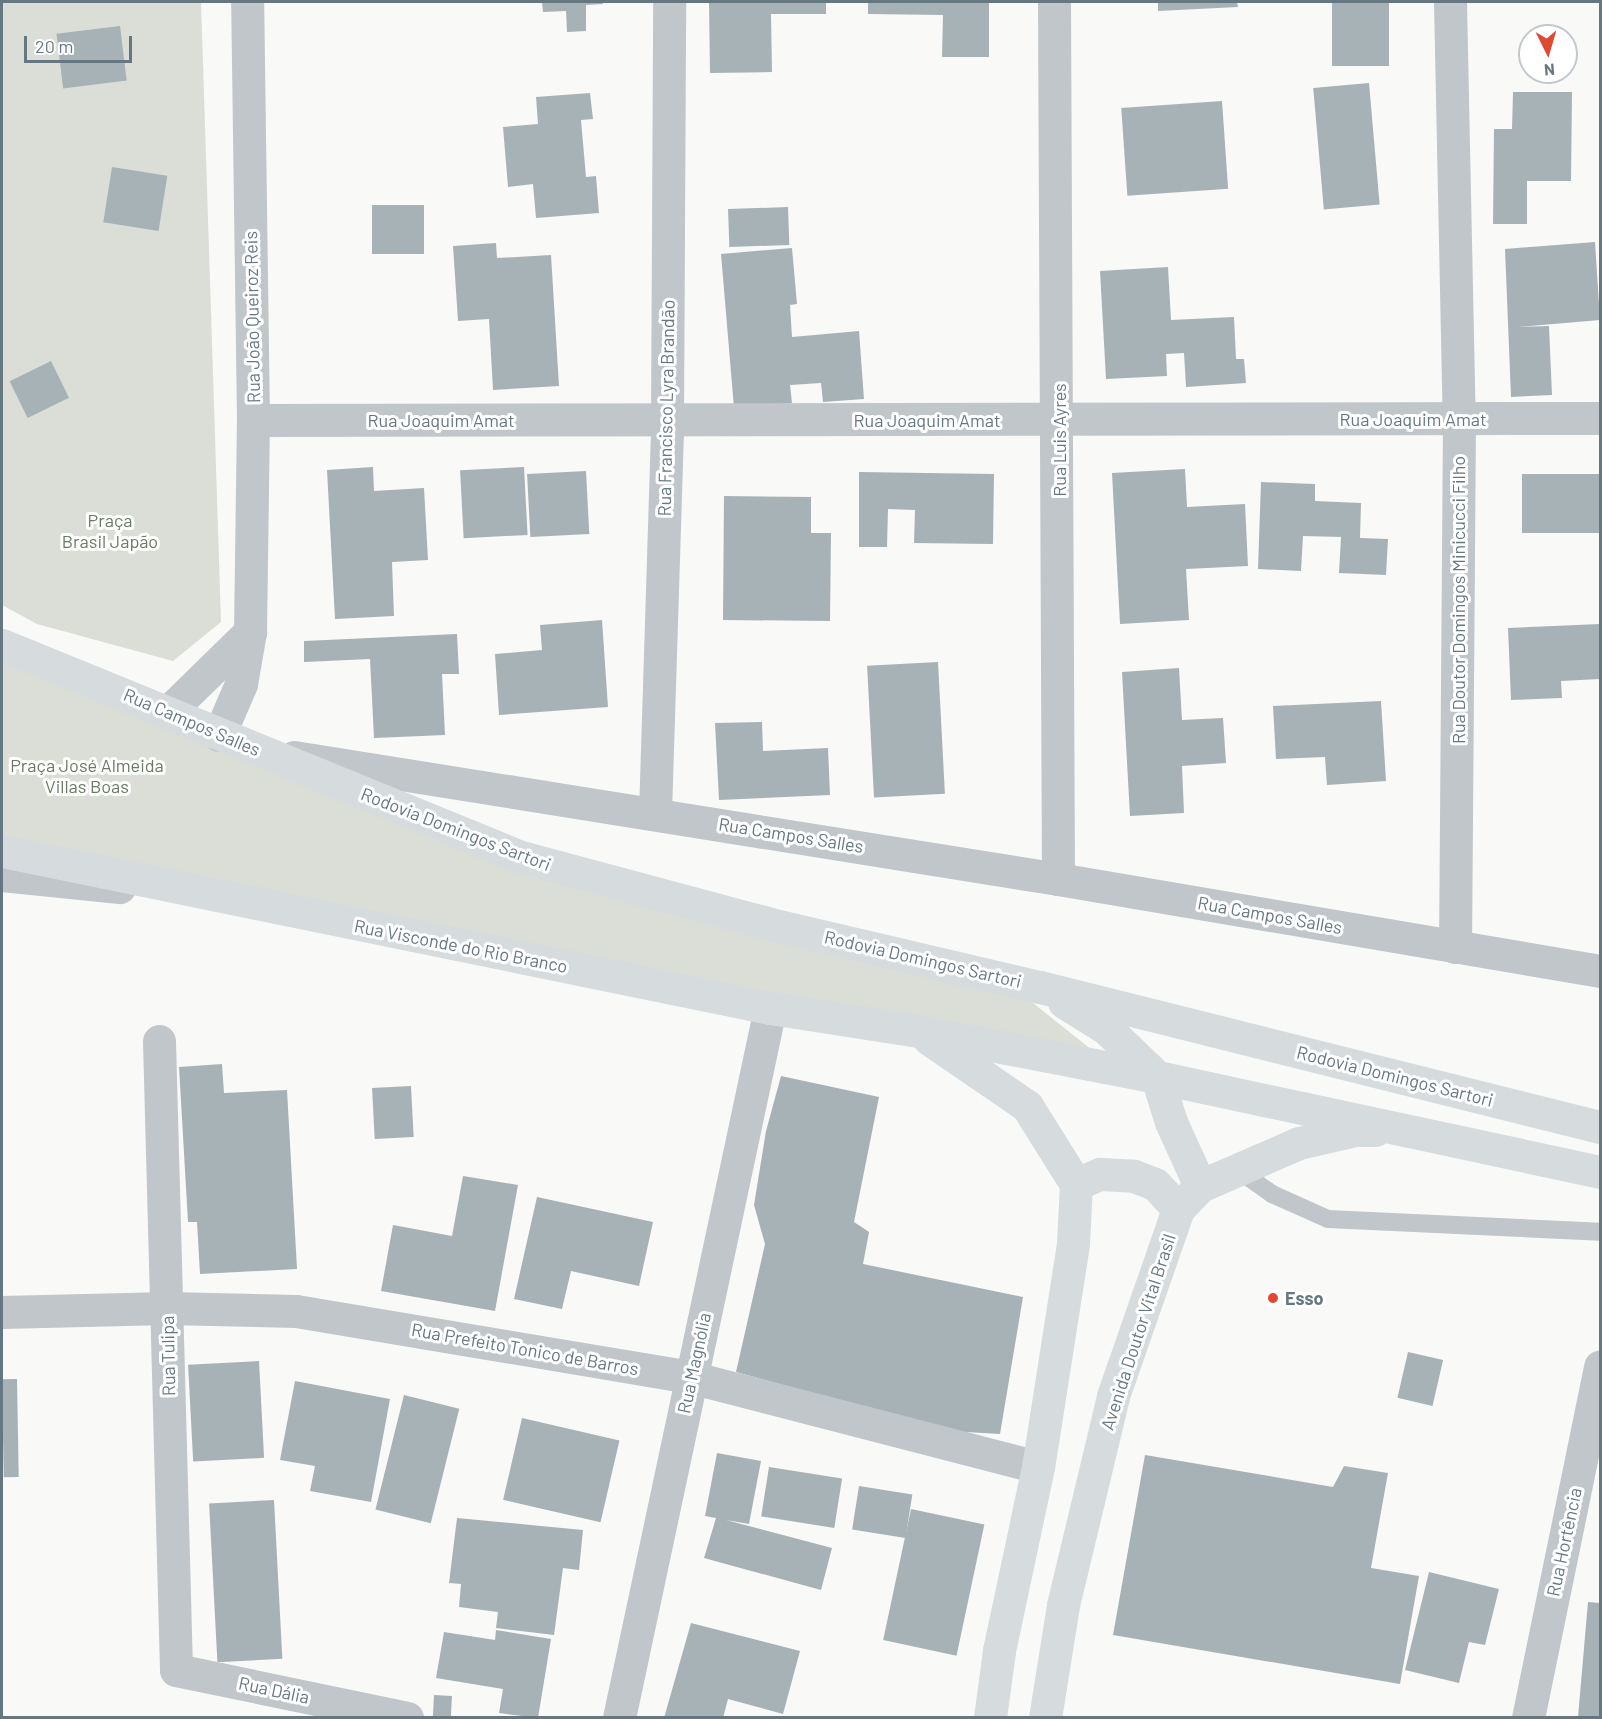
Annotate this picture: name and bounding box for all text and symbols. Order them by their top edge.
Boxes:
scale bar [27,24,135,62]
north arrow [1518,24,1578,84]
text: 20 m [35,35,73,57]
text: N [1543,61,1556,80]
street label: Rua João Queiroz Reis [240,231,264,403]
street label: Rua Francisco Lyra Brandão [653,299,679,517]
street label: Rua Luis Ayres [1048,383,1070,497]
street label: Rua Joaquim Amat [1339,408,1487,430]
street label: Rua Joaquim Amat [367,409,515,431]
street label: Rua Joaquim Amat [853,409,1001,431]
street label: Rua Doutor Domingos Minicucci Filho [1447,456,1469,744]
park label: Praça Brasil Japão [62,510,158,552]
street label: Rua Campos Salles [120,683,264,761]
park label: Praça José Almeida Villas Boas [10,755,164,798]
street label: Rodovia Domingos Sartori [358,783,554,875]
street label: Rua Campos Salles [717,813,865,857]
street label: Rua Campos Salles [1196,892,1344,938]
street label: Rua Visconde do Rio Branco [352,915,570,977]
street label: Rodovia Domingos Sartori [822,926,1024,992]
street label: Rodovia Domingos Sartori [1295,1041,1495,1111]
street label: Avenida Doutor Vital Brasil [1096,1231,1180,1433]
place label: Esso [1285,1287,1323,1309]
marker: Esso [1266,1291,1280,1305]
street label: Rua Magnólia [673,1311,715,1415]
street label: Rua Tulipa [156,1316,180,1396]
street label: Rua Prefeito Tonico de Barros [410,1318,640,1380]
street label: Rua Hortência [1542,1486,1586,1598]
street label: Rua Dália [237,1672,311,1708]

